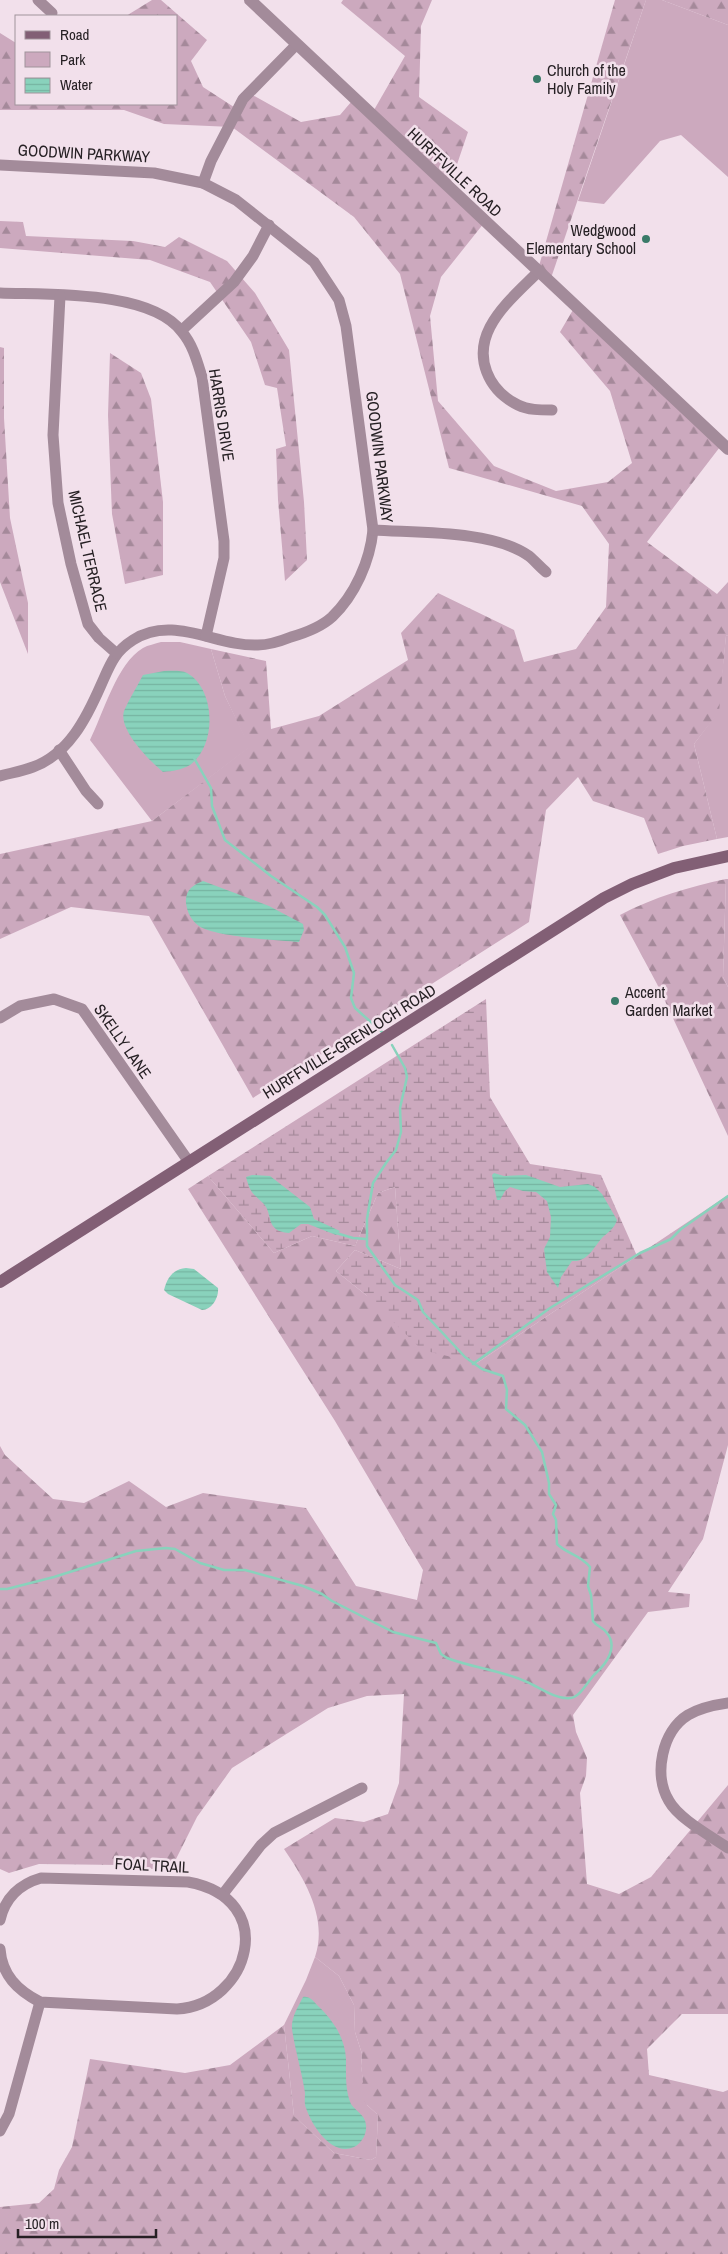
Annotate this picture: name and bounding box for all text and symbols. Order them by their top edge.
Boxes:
legend [15,15,178,105]
text: Road [60,24,89,45]
text: Park [60,49,86,70]
place label: Church of the Holy Family [547,59,626,99]
marker: Church of the Holy Family [531,73,543,85]
text: Water [60,74,92,95]
street label: HURFFVILLE ROAD [403,122,507,222]
street label: GOODWIN PARKWAY [17,139,151,167]
place label: Wedgwood Elementary School [526,219,636,259]
marker: Wedgwood Elementary School [640,233,652,245]
street label: HARRIS DRIVE [204,367,240,463]
street label: GOODWIN PARKWAY [361,390,399,524]
street label: MICHAEL TERRACE [63,488,113,614]
street label: HURFFVILLE-GRENLOCH ROAD [258,979,440,1103]
place label: Accent Garden Market [624,981,713,1021]
marker: Accent Garden Market [609,995,621,1007]
street label: SKELLY LANE [89,999,157,1083]
street label: FOAL TRAIL [114,1852,190,1878]
scale bar [18,2206,155,2238]
text: 100 m [25,2213,59,2234]

